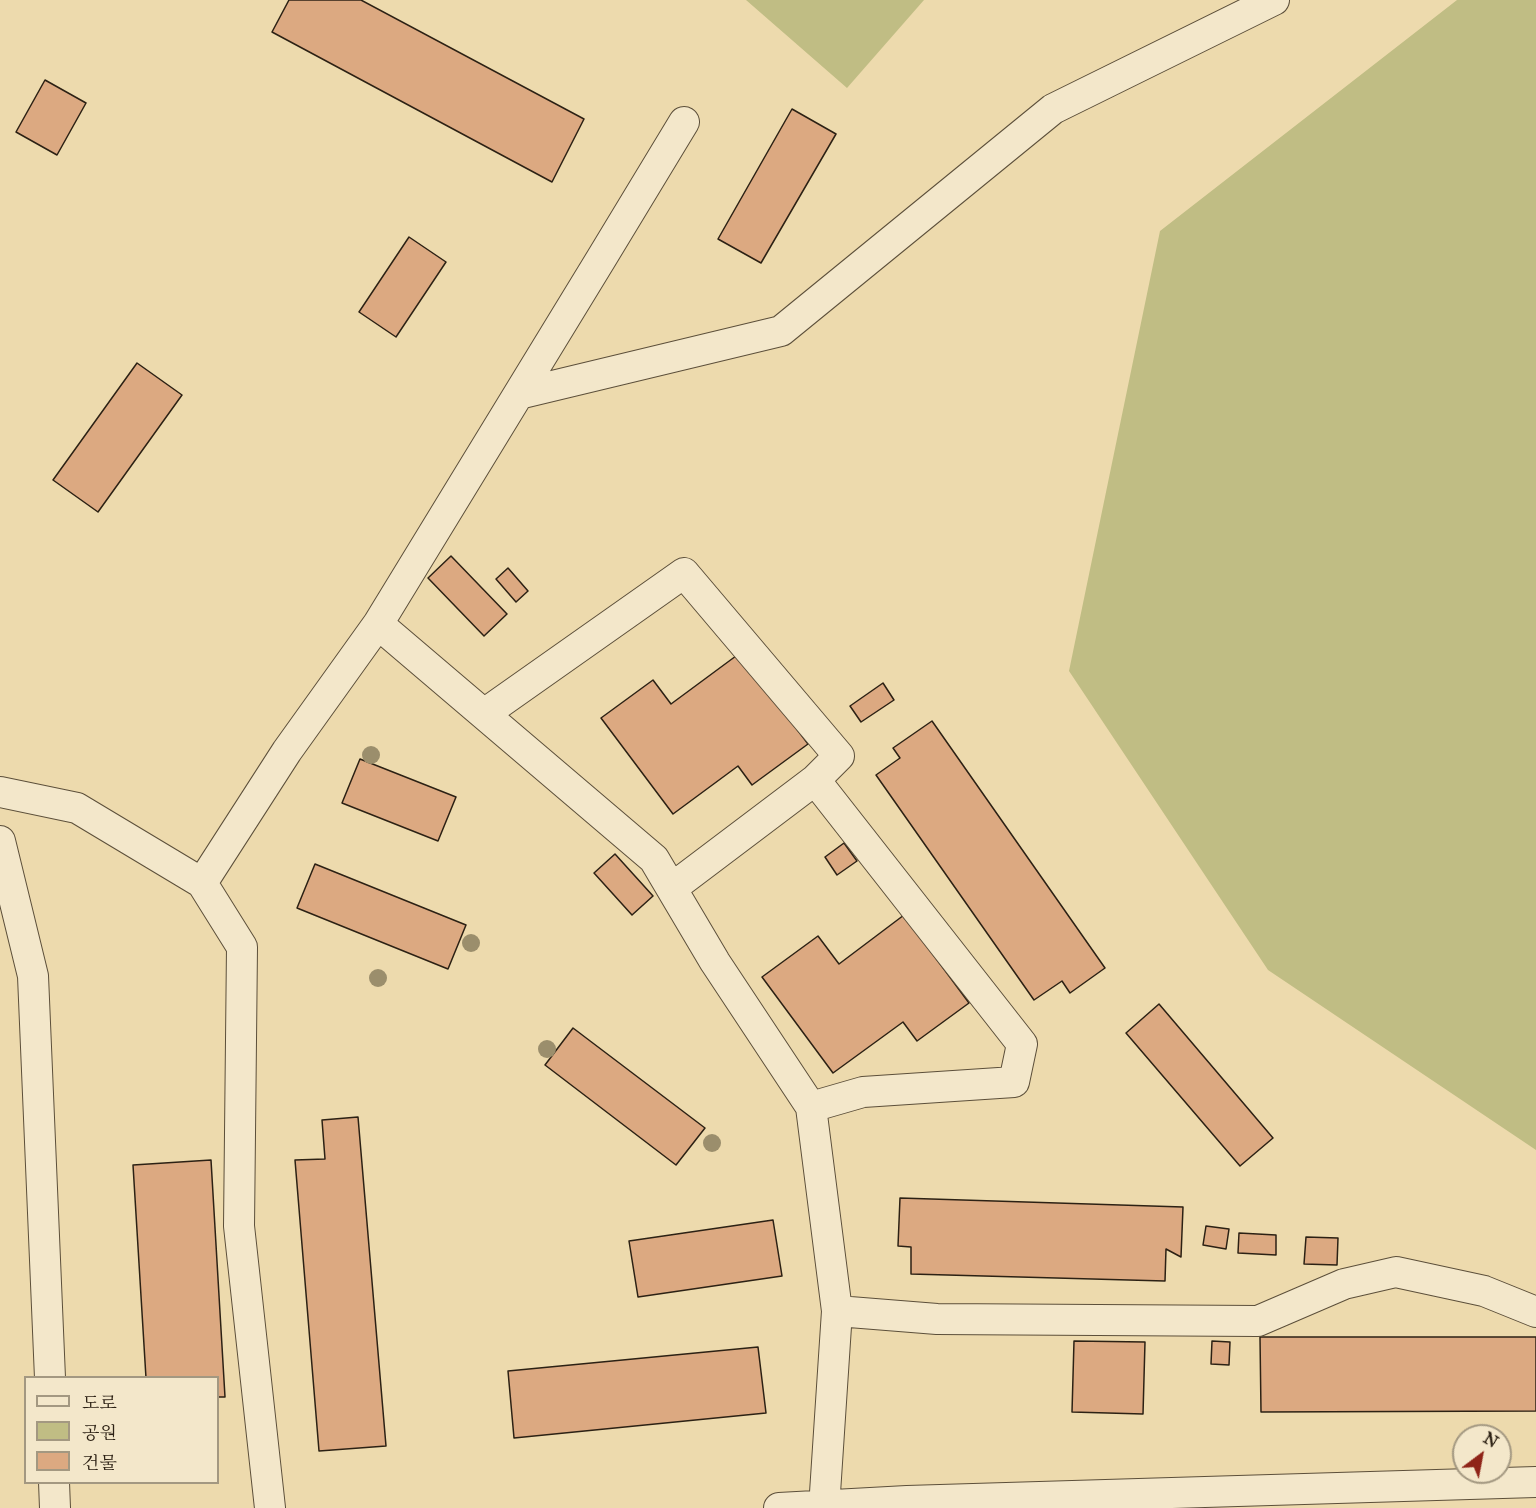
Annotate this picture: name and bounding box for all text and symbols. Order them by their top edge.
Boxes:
legend [24,1376,219,1484]
text: 도로 [82,1392,117,1414]
text: 공원 [82,1422,117,1444]
north arrow [1452,1424,1512,1484]
text: N [1480,1428,1502,1452]
text: 건물 [82,1452,117,1474]

